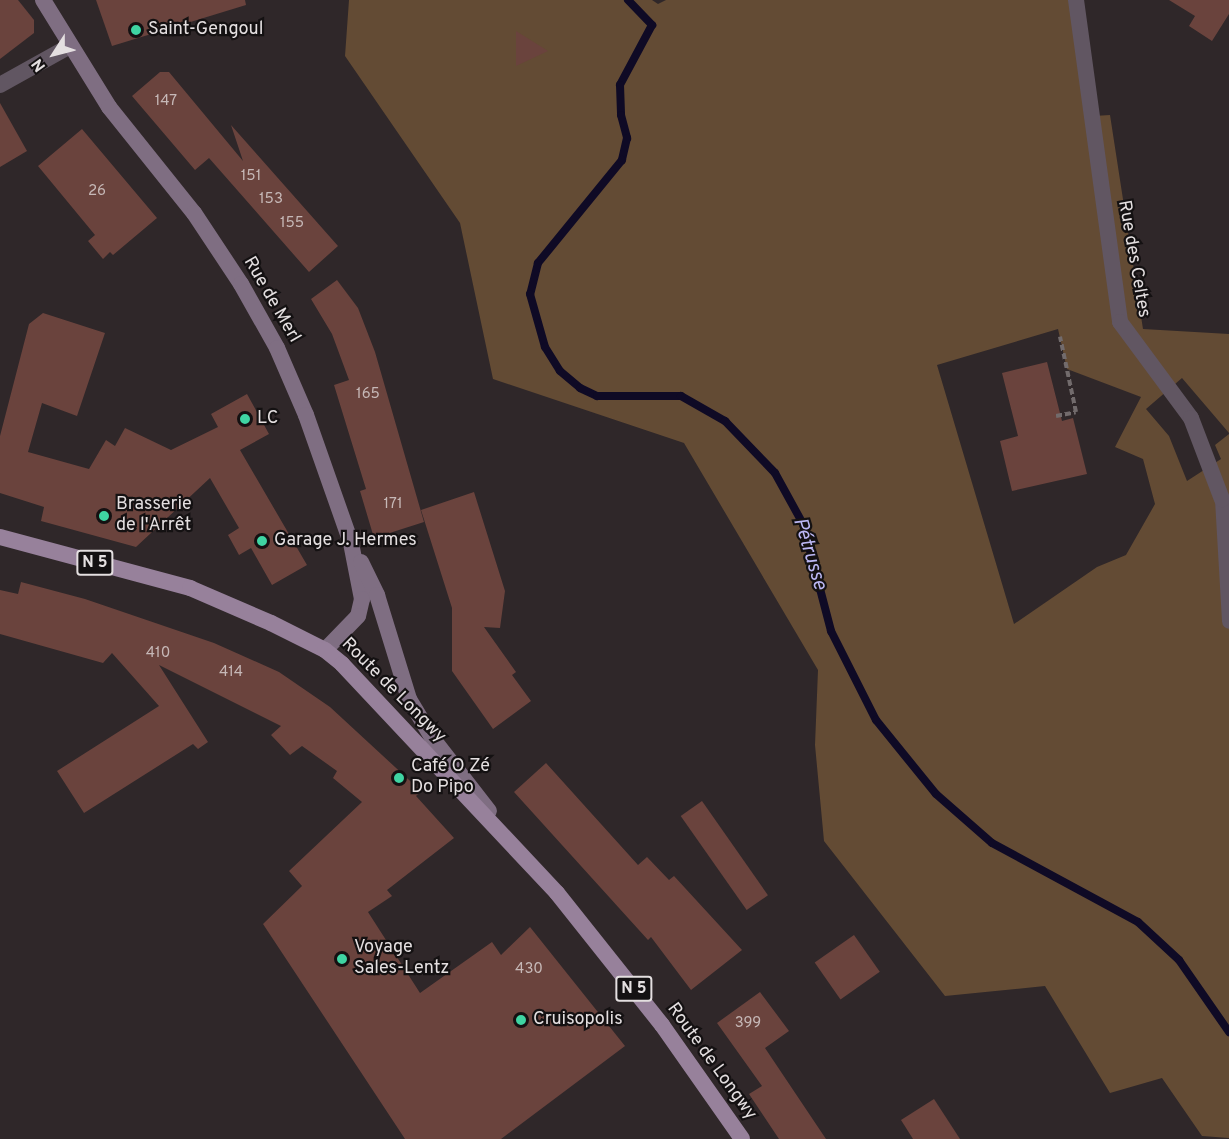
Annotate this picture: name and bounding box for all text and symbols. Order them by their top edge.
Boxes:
place label: Saint-Gengoul [148,19,263,41]
marker: Saint-Gengoul [129,23,143,37]
north arrow [24,24,84,84]
text: N [28,54,51,75]
house number: 147 [155,93,177,111]
house number: 151 [241,168,261,186]
house number: 26 [88,183,106,201]
house number: 153 [259,191,283,209]
street label: Rue des Celtes [1112,199,1154,319]
house number: 155 [280,215,304,233]
street label: Rue de Merl [238,253,304,347]
house number: 165 [356,386,380,404]
place label: LC [257,408,278,430]
marker: LC [238,412,252,426]
place label: Brasserie de l'Arrêt [116,495,192,538]
house number: 171 [383,496,403,514]
marker: Brasserie de l'Arrêt [97,509,111,523]
water label: Pétrusse [787,515,831,593]
place label: Garage J. Hermes [274,530,417,552]
marker: Garage J. Hermes [255,534,269,548]
road number: N 5 [76,550,115,576]
street label: Route de Longwy [336,634,450,748]
house number: 410 [146,645,170,663]
house number: 414 [219,664,243,682]
place label: Café O Zé Do Pipo [411,757,490,800]
marker: Café O Zé Do Pipo [392,771,406,785]
place label: Voyage Sales-Lentz [354,938,449,980]
marker: Voyage Sales-Lentz [335,952,349,966]
house number: 430 [515,961,543,979]
road number: N 5 [614,976,654,1002]
street label: Route de Longwy [661,999,761,1125]
place label: Cruisopolis [533,1009,623,1031]
marker: Cruisopolis [514,1013,528,1027]
house number: 399 [735,1015,761,1033]

